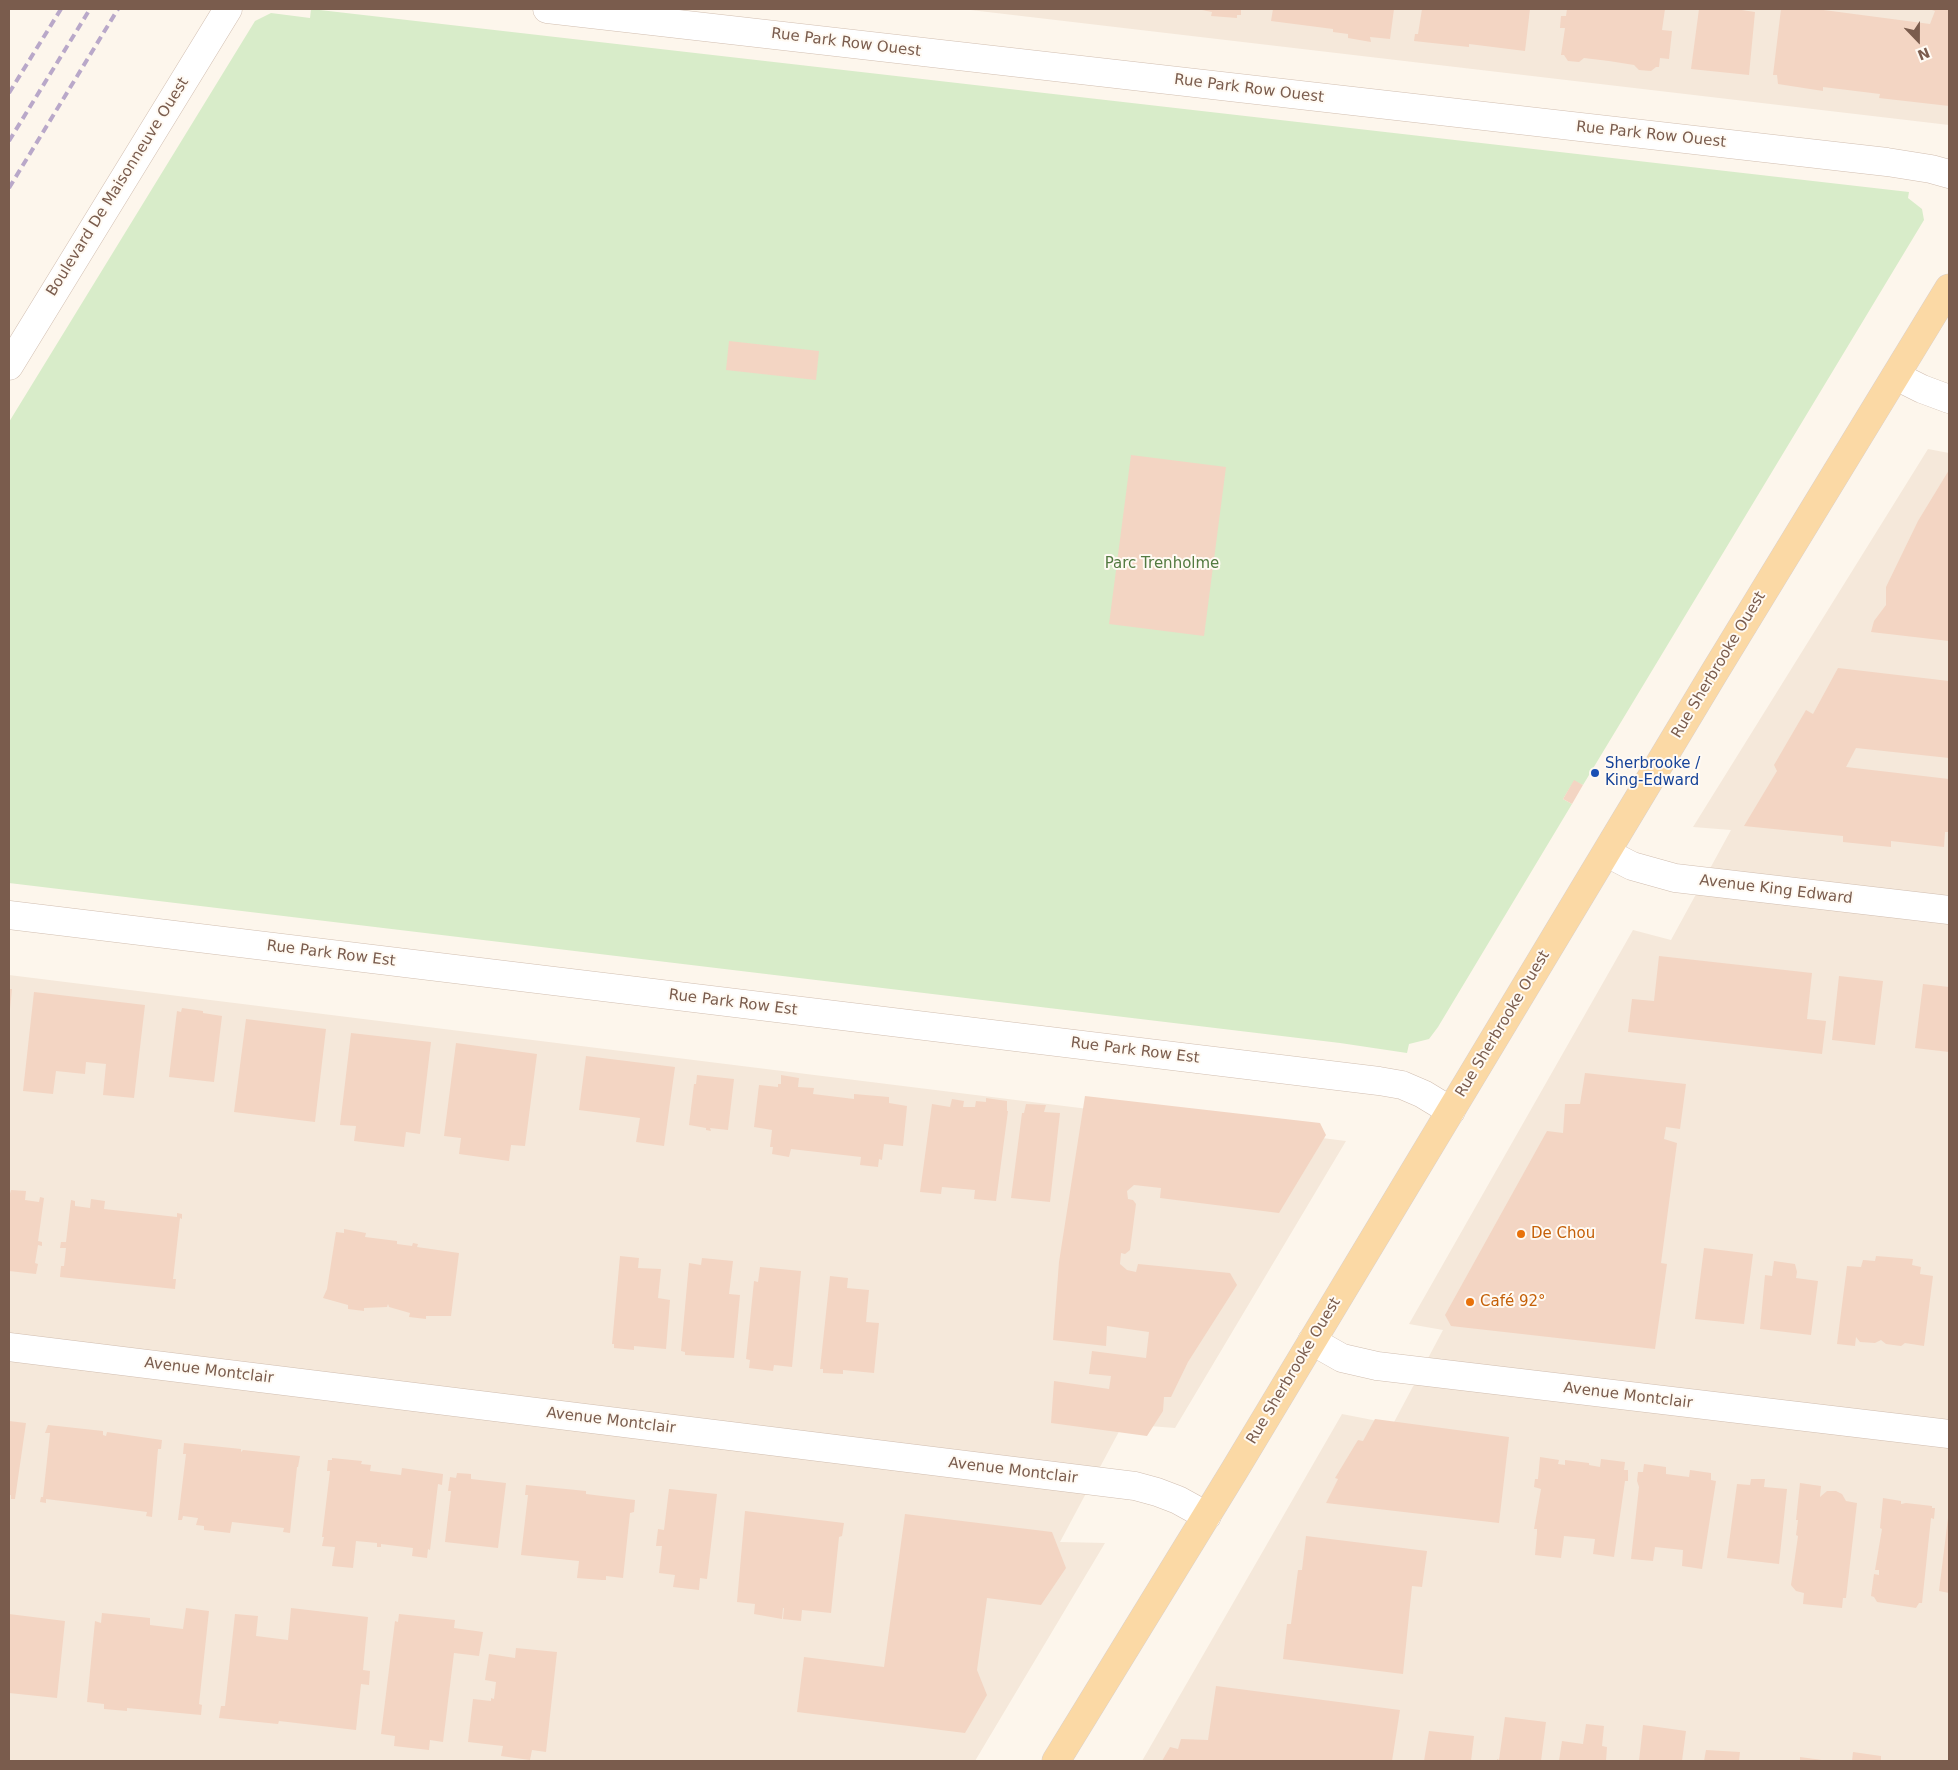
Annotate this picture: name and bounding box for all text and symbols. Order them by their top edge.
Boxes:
north arrow [1893,15,1943,65]
street label: Rue Park Row Ouest [770,25,922,61]
text: N [1915,44,1932,64]
street label: Rue Park Row Ouest [1173,71,1325,107]
street label: Boulevard De Maisonneuve Ouest [43,74,193,300]
street label: Rue Park Row Ouest [1575,118,1727,152]
park label: Parc Trenholme [1105,555,1219,573]
street label: Rue Sherbrooke Ouest [1668,588,1770,742]
place label: Sherbrooke / King-Edward [1605,755,1700,790]
marker: Sherbrooke / King-Edward [1589,767,1601,779]
street label: Avenue King Edward [1698,872,1854,908]
street label: Rue Park Row Est [266,937,396,971]
street label: Rue Sherbrooke Ouest [1452,947,1554,1101]
street label: Rue Park Row Est [668,986,798,1020]
street label: Rue Park Row Est [1070,1034,1200,1068]
place label: De Chou [1531,1225,1595,1243]
marker: De Chou [1515,1228,1527,1240]
place label: Café 92° [1480,1293,1546,1311]
street label: Rue Sherbrooke Ouest [1243,1294,1345,1448]
marker: Café 92° [1464,1296,1476,1308]
street label: Avenue Montclair [143,1354,275,1388]
street label: Avenue Montclair [1562,1379,1694,1413]
street label: Avenue Montclair [545,1404,677,1438]
street label: Avenue Montclair [947,1454,1079,1488]

